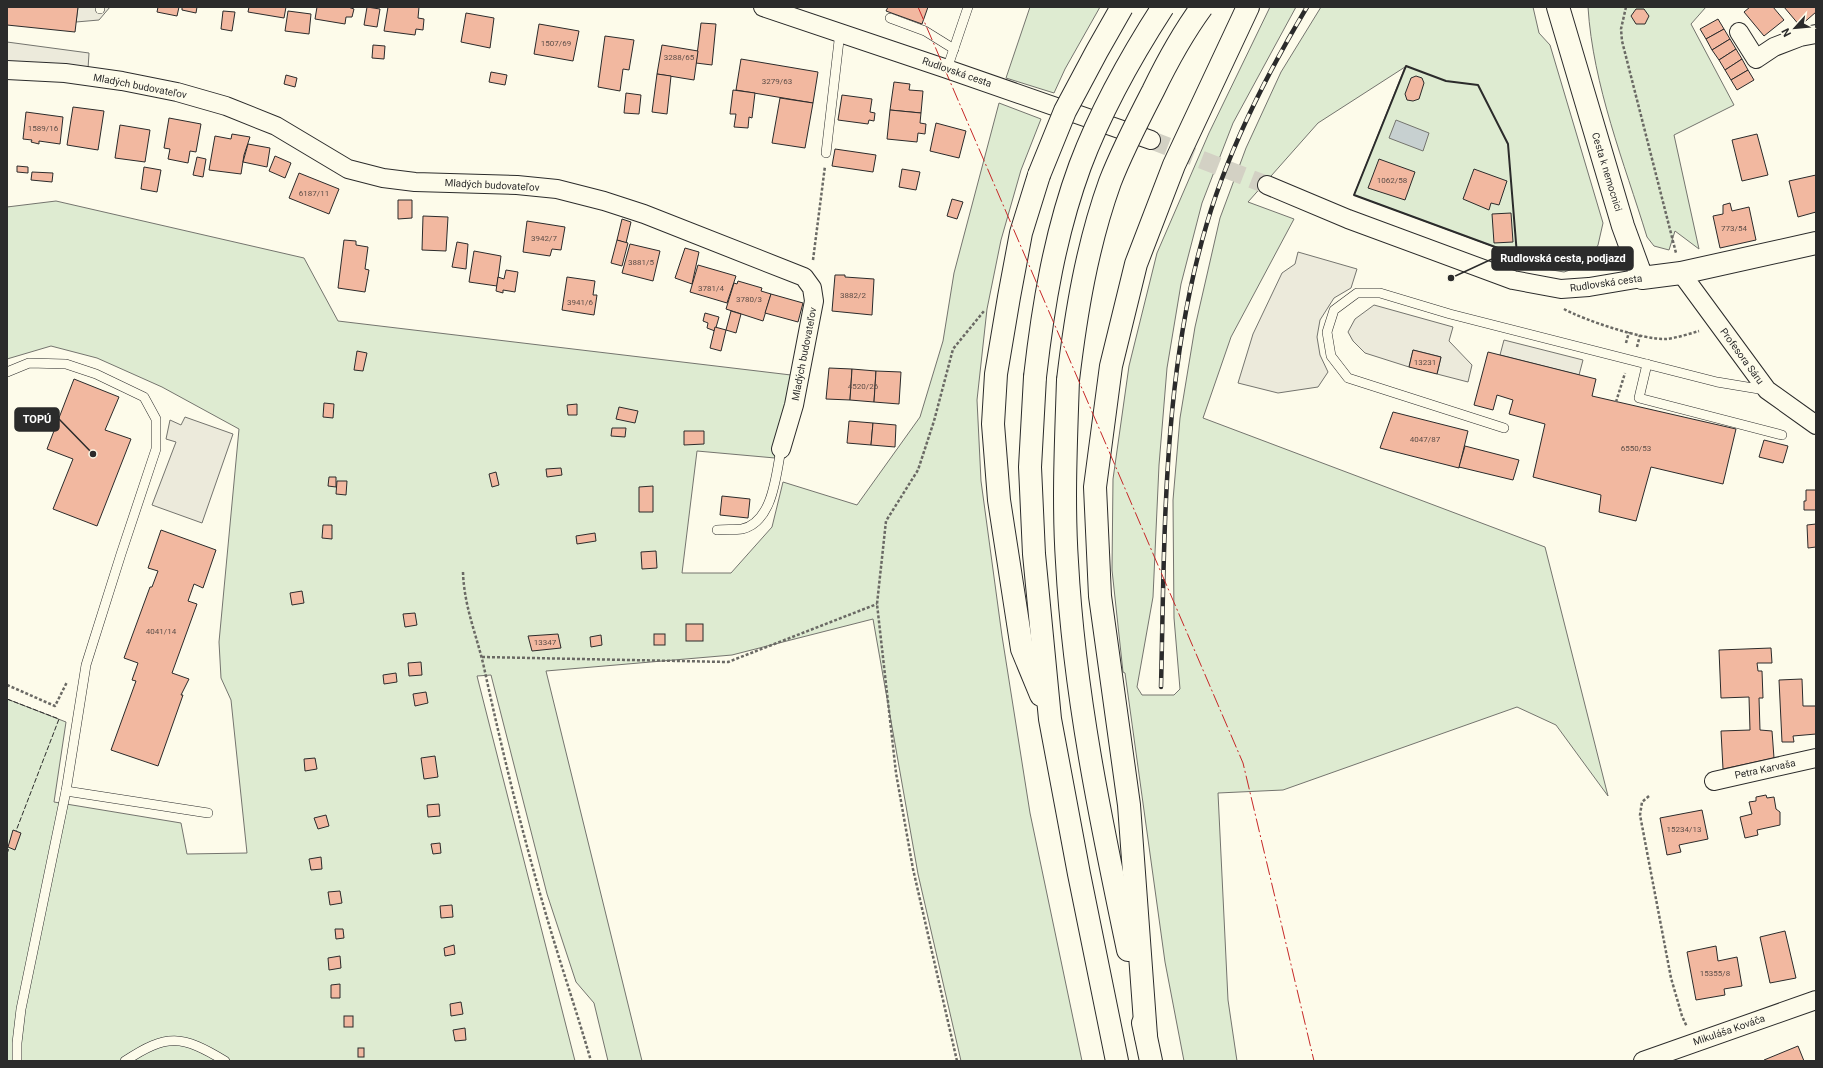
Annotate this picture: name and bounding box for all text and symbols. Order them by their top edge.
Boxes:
north arrow [1775,8,1815,48]
text: N [1779,26,1794,39]
house number: 1507/69 [541,39,571,48]
house number: 3288/65 [664,53,695,62]
street label: Rudlovská cesta [921,55,993,89]
street label: Mladých budovateľov [92,72,188,100]
house number: 3279/63 [762,77,792,86]
house number: 1589/16 [28,124,59,133]
street label: Cesta k nemocnici [1590,131,1624,213]
house number: 1062/58 [1377,176,1408,185]
street label: Mladých budovateľov [444,177,540,193]
house number: 6187/11 [299,189,329,198]
house number: 773/54 [1721,224,1747,233]
house number: 3942/7 [531,234,557,243]
callout: Rudlovská cesta, podjazd [1492,247,1633,270]
text: Rudlovská cesta, podjazd [1500,252,1626,265]
house number: 3881/5 [628,258,654,267]
street label: Rudlovská cesta [1569,272,1643,294]
house number: 3781/4 [698,284,724,293]
house number: 3882/2 [840,291,866,300]
house number: 3780/3 [736,295,762,304]
house number: 3941/6 [567,298,593,307]
street label: Mladých budovateľov [790,306,818,402]
street label: Profesora Sáru [1718,326,1766,386]
house number: 13231 [1414,358,1436,367]
house number: 4520/26 [848,382,879,391]
callout: TOPÚ [15,408,59,431]
text: TOPÚ [23,413,51,426]
house number: 4047/87 [1410,435,1441,444]
house number: 6550/53 [1621,444,1651,453]
house number: 4041/14 [146,627,177,636]
house number: 13347 [534,638,557,647]
street label: Petra Karvaša [1734,757,1796,781]
house number: 15234/13 [1667,825,1701,834]
house number: 15355/8 [1700,969,1731,978]
street label: Mikuláša Kováča [1692,1013,1766,1047]

